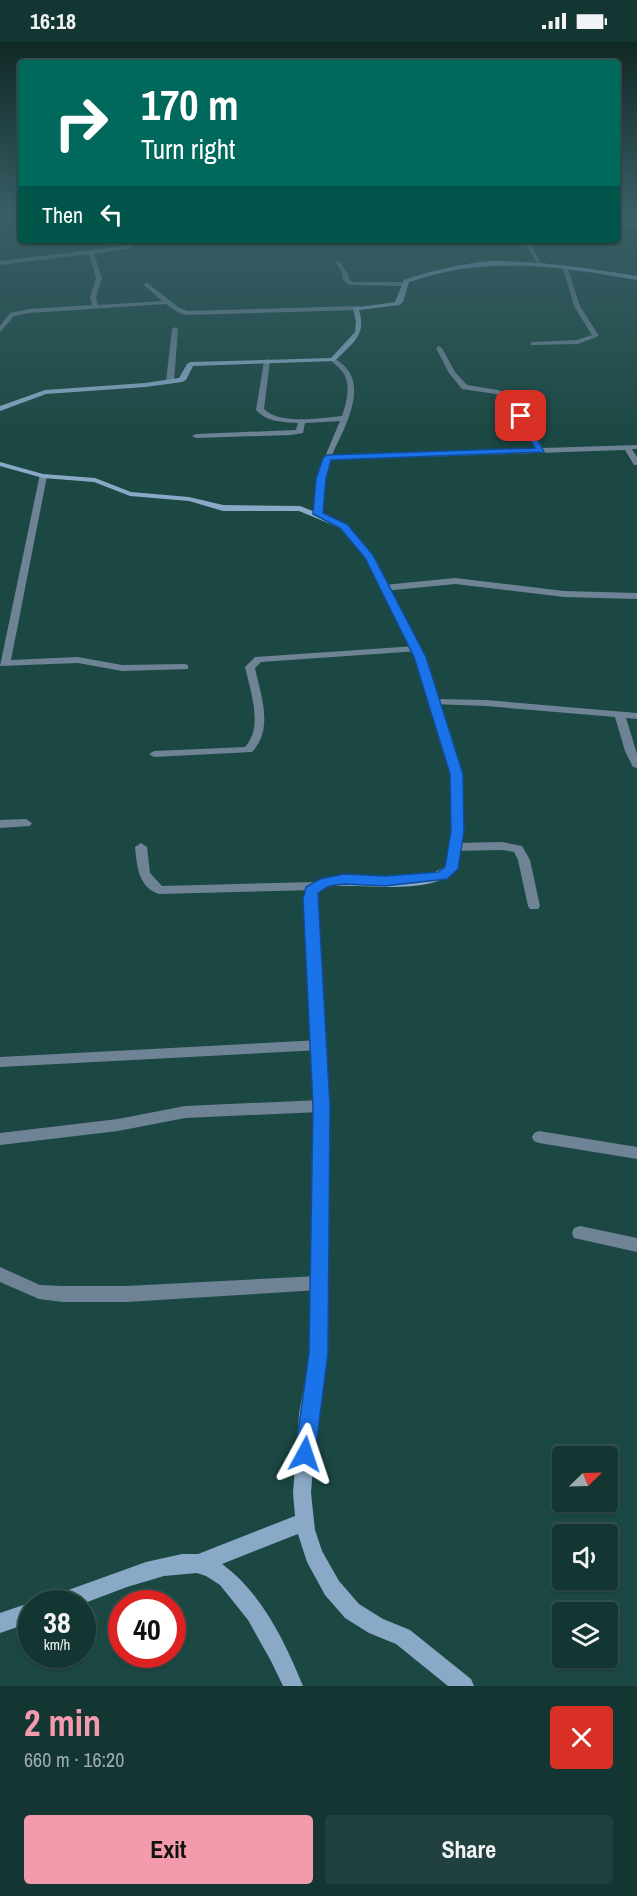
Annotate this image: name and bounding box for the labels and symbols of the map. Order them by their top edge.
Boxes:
pin [495,390,546,441]
position arrow [273,1422,337,1486]
north arrow [552,1446,618,1512]
speed limit sign: 40 [108,1590,186,1668]

